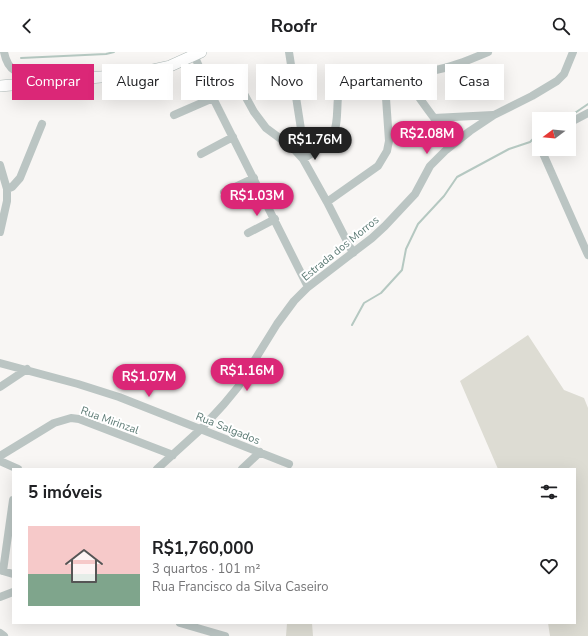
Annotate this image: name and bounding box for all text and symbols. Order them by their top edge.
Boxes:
text: Roofr [271,14,317,38]
icon: back [16,15,38,37]
icon: search [550,15,572,37]
chip: Comprar [12,64,94,100]
chip: Alugar [102,64,173,100]
chip: Filtros [181,64,248,100]
chip: Novo [256,64,317,100]
chip: Apartamento [325,64,437,100]
chip: Casa [445,64,504,100]
north arrow [532,112,576,156]
map controls [532,112,576,156]
pin: R$2.08M [390,121,464,155]
text: R$2.08M [400,125,454,143]
pin: R$1.76M [278,127,352,161]
text: R$1.76M [288,131,342,149]
pin: R$1.03M [220,183,294,217]
text: R$1.03M [230,187,284,205]
street label: Estrada dos Morros [298,212,382,284]
pin: R$1.16M [210,358,284,392]
text: R$1.16M [220,362,274,380]
pin: R$1.07M [112,364,186,398]
text: R$1.07M [122,368,176,386]
street label: Rua Mirinzal [79,403,142,438]
street label: Rua Salgados [193,409,262,448]
text: 5 imóveis [28,481,102,504]
icon: filters [538,481,560,503]
text: R$1,760,000 [152,537,254,560]
icon: home [60,542,108,590]
icon: heart [538,555,560,577]
text: 3 quartos · 101 m² [152,560,260,578]
text: Rua Francisco da Silva Caseiro [152,578,329,596]

